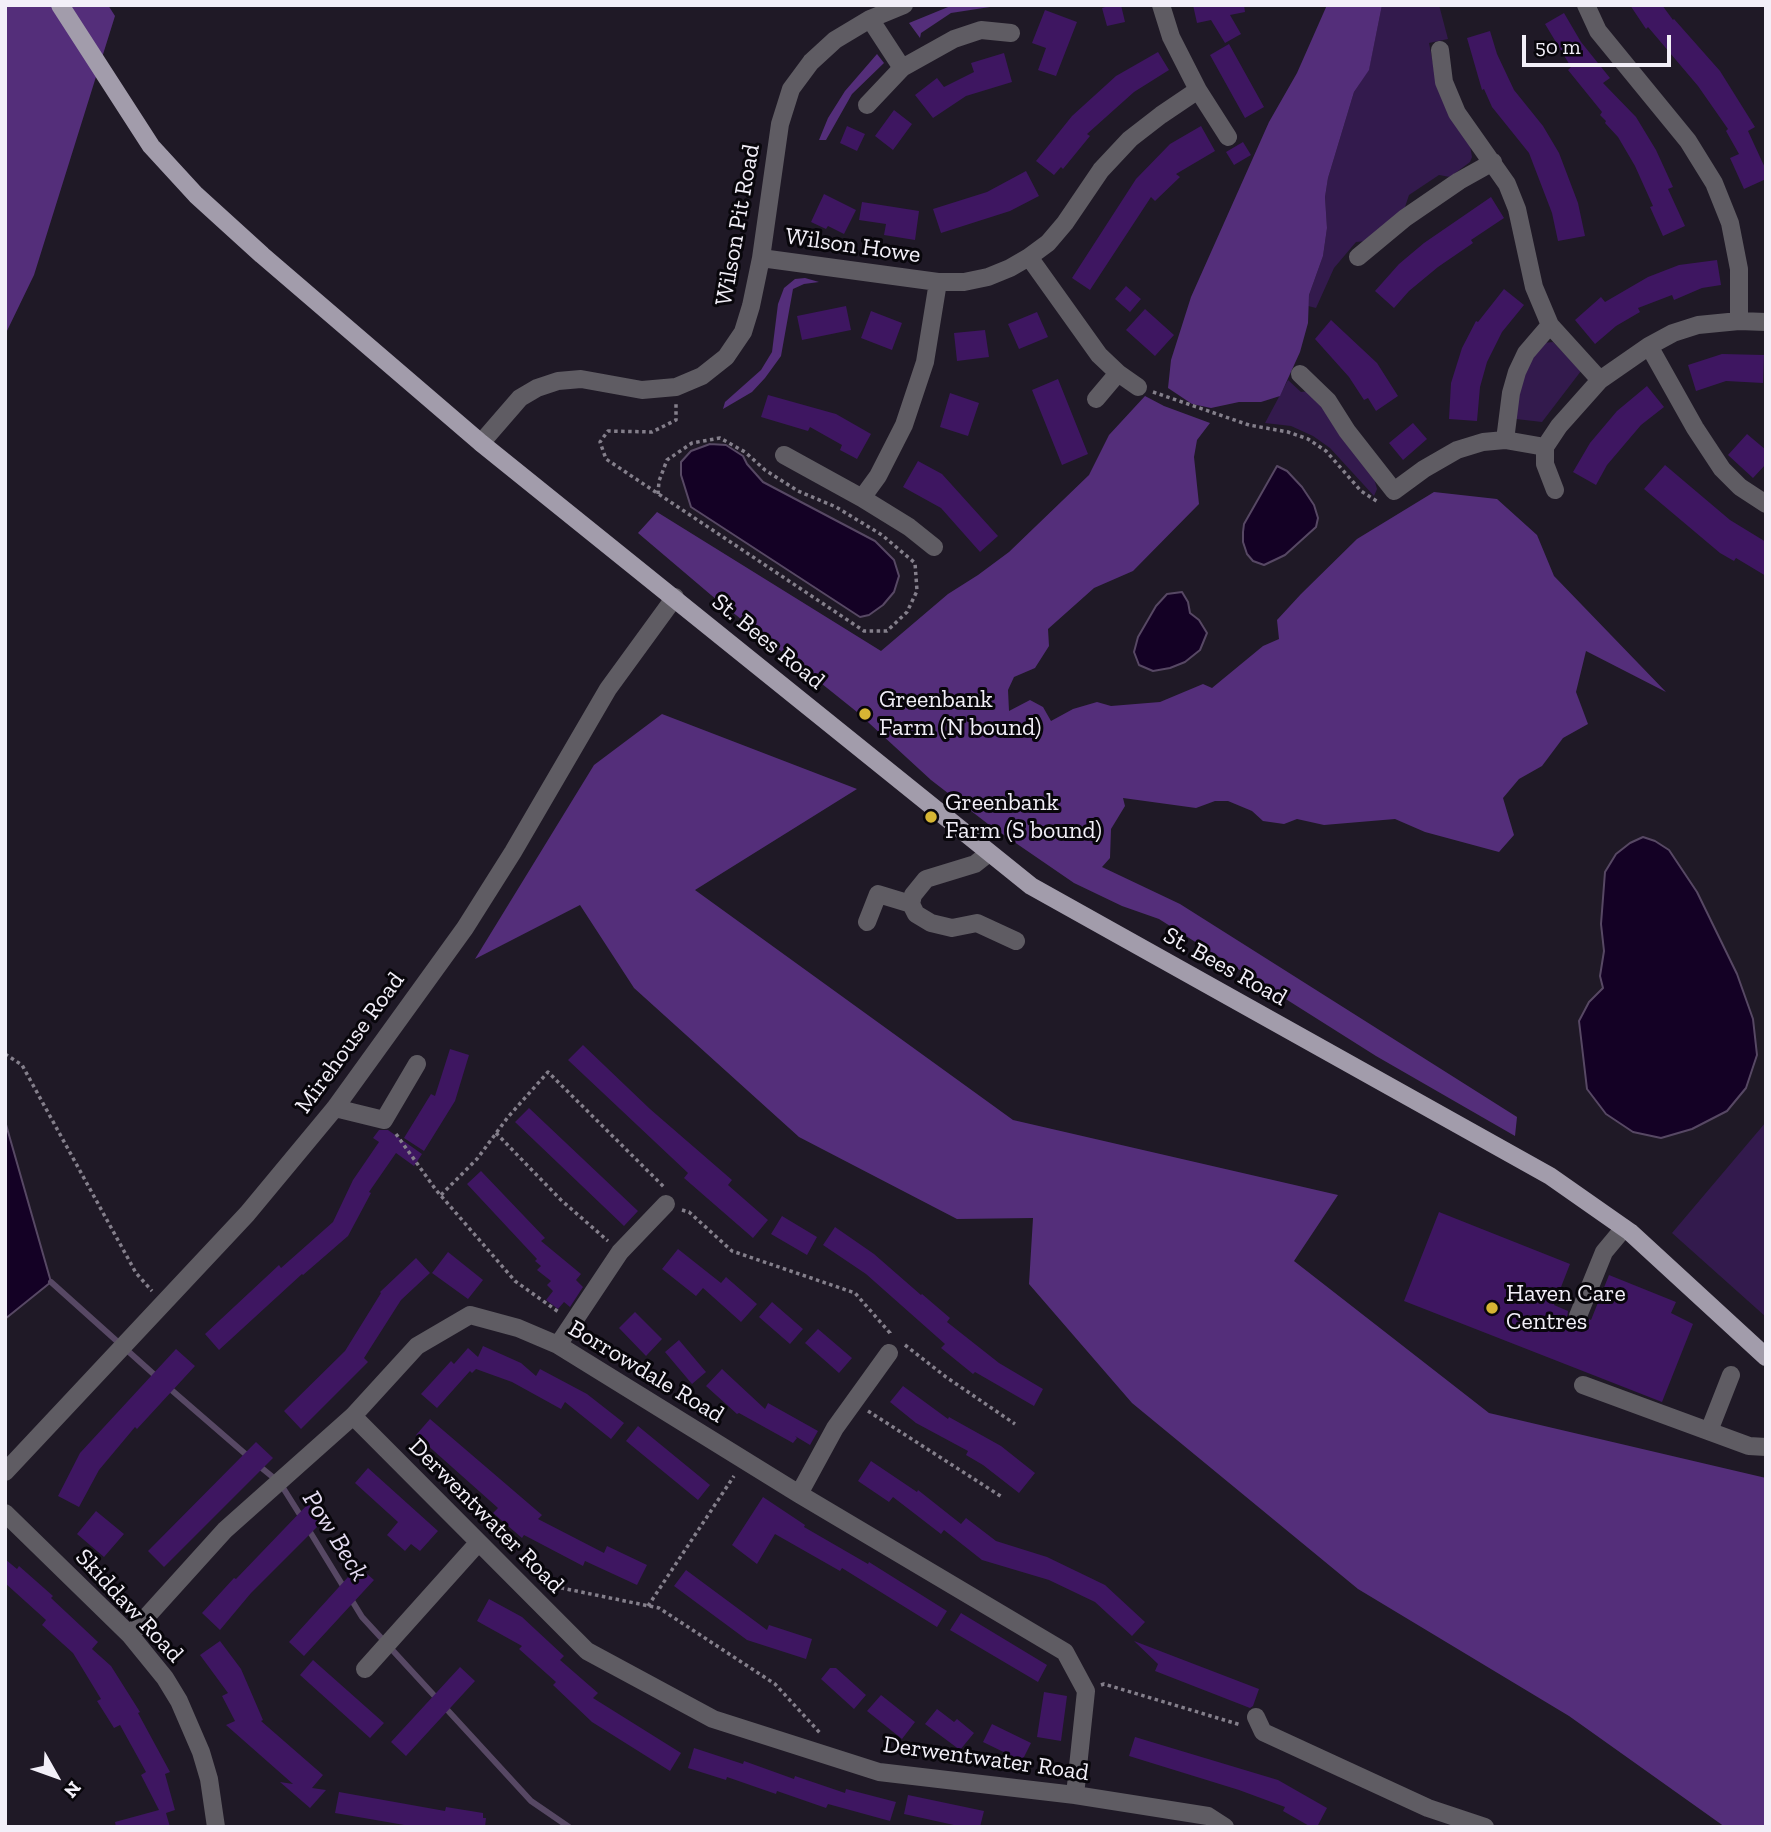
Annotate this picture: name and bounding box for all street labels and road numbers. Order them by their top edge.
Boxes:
street label: Wilson Pit Road [710,142,766,308]
street label: Wilson Howe [784,222,922,270]
street label: St. Bees Road [706,588,830,696]
street label: St. Bees Road [1158,921,1292,1013]
street label: Mirehouse Road [289,967,411,1119]
street label: Borrowdale Road [563,1314,729,1430]
street label: Derwentwater Road [402,1432,570,1600]
street label: Skiddaw Road [69,1543,189,1669]
street label: Derwentwater Road [881,1730,1091,1788]

